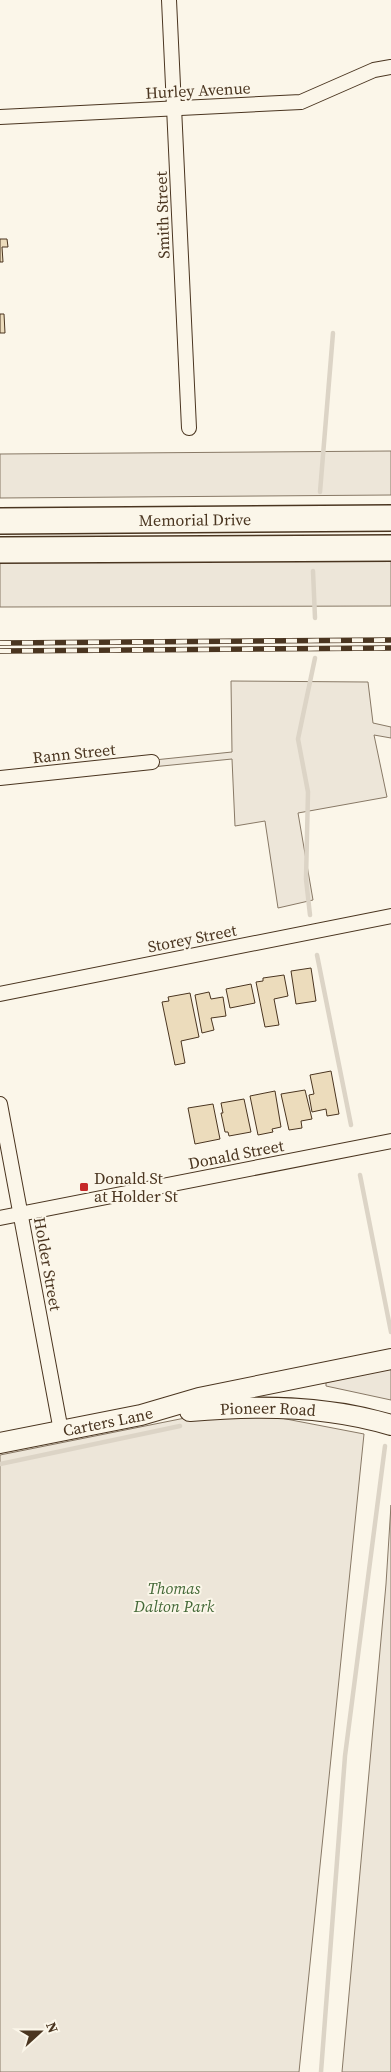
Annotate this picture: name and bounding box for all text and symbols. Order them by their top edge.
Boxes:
street label: Hurley Avenue [145,76,251,104]
street label: Smith Street [149,170,175,259]
street label: Memorial Drive [139,508,251,531]
street label: Rann Street [32,738,117,768]
street label: Storey Street [146,918,239,957]
street label: Donald Street [186,1134,286,1174]
place label: Donald St at Holder St [94,1167,179,1207]
marker: Donald St at Holder St [78,1181,90,1193]
street label: Holder Street [29,1215,67,1313]
street label: Pioneer Road [219,1396,317,1421]
street label: Carters Lane [61,1401,156,1441]
park label: Thomas Dalton Park [133,1577,215,1617]
north arrow [15,2007,65,2057]
text: N [41,2019,63,2036]

